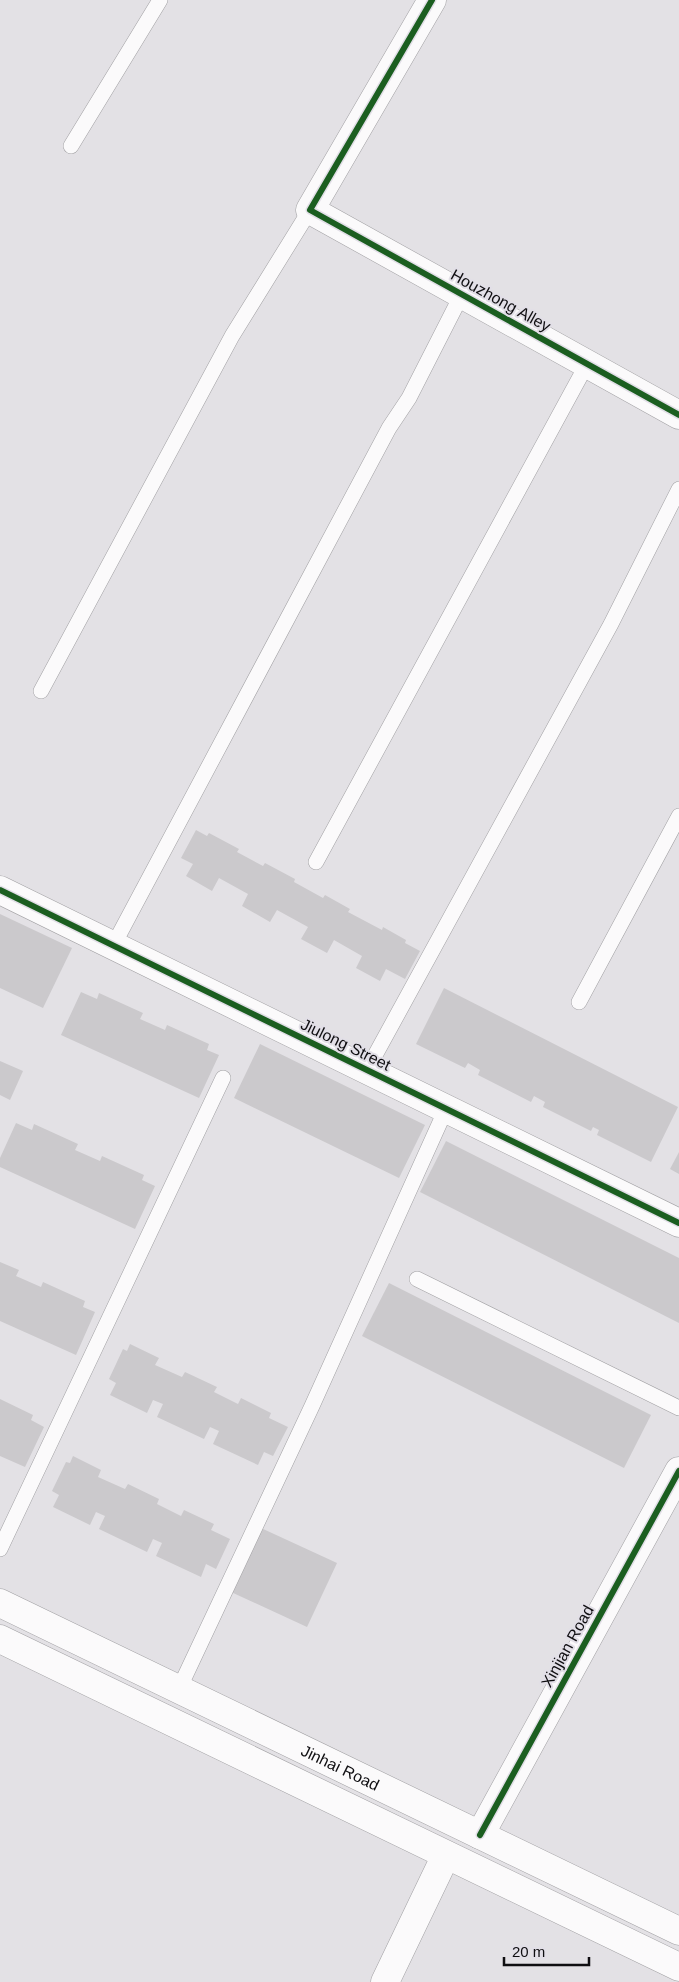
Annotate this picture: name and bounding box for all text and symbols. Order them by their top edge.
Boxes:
street label: Houzhong Alley [448,266,554,335]
street label: Jiulong Street [298,1015,394,1074]
street label: Xinjian Road [538,1602,597,1690]
street label: Jinhai Road [298,1742,382,1794]
scale bar [504,1934,589,1966]
text: 20 m [512,1943,545,1960]

